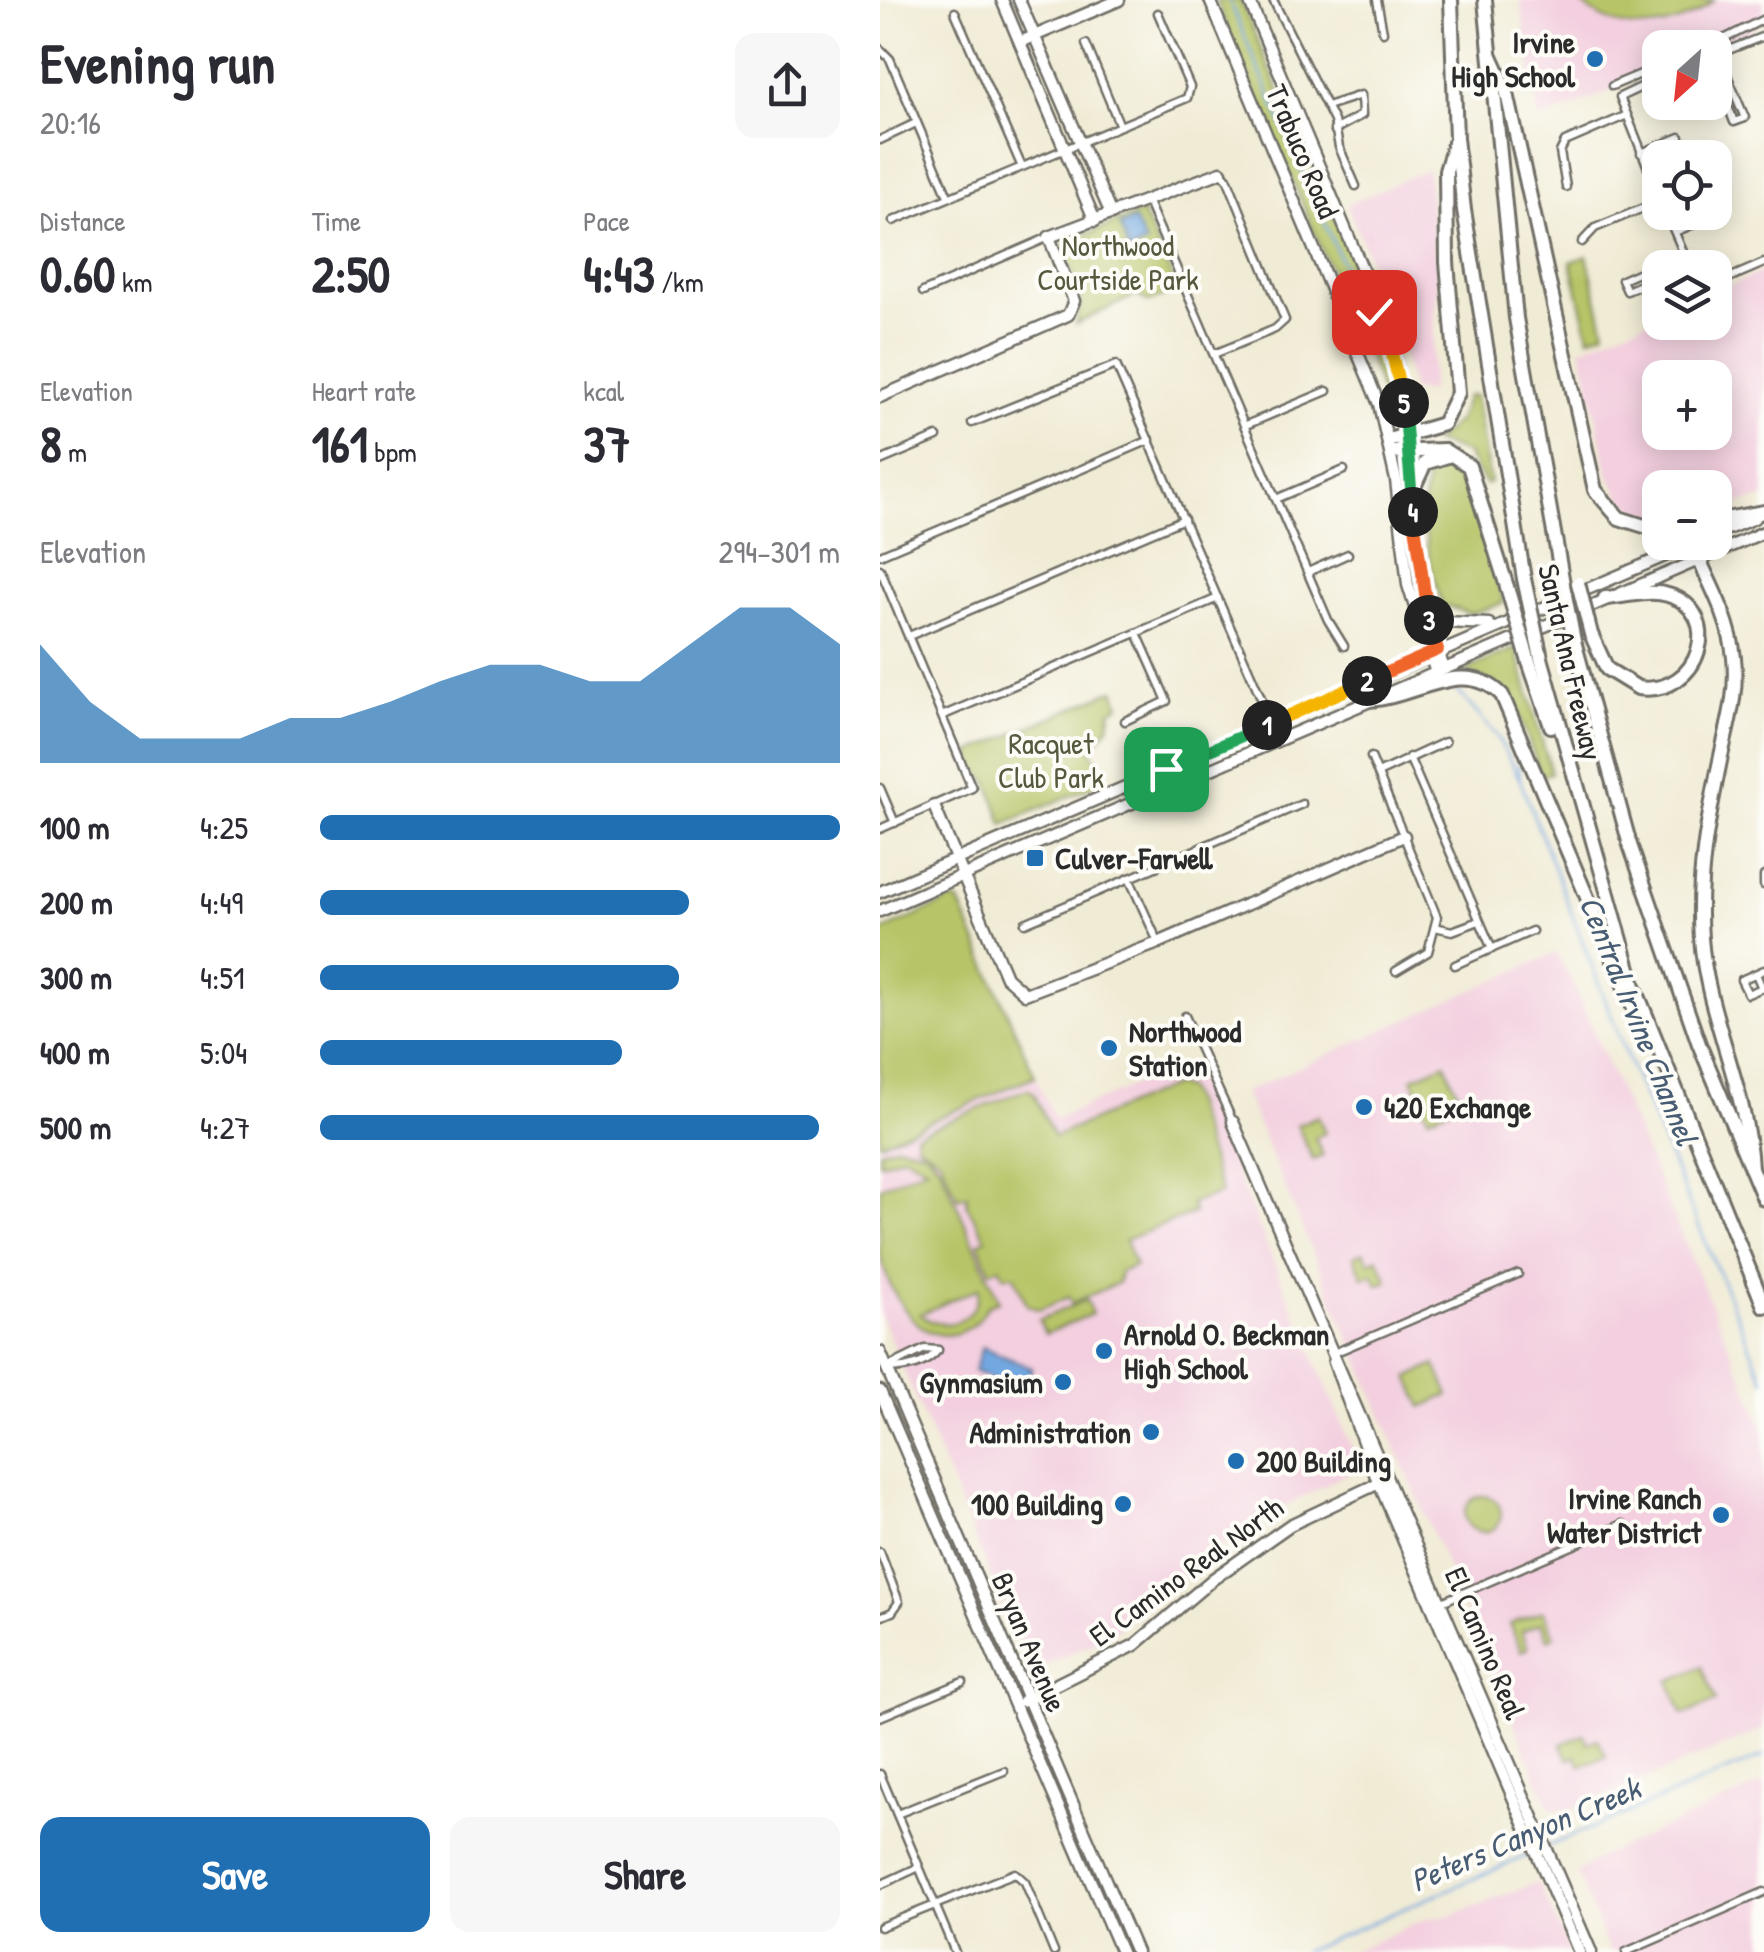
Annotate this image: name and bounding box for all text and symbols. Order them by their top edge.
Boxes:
place label: Irvine High School [1451,22,1576,97]
text: Evening run [40,26,275,100]
north arrow [1642,30,1732,120]
map controls [1642,30,1732,560]
button: share [735,33,840,138]
marker: Irvine High School [1584,48,1606,70]
street label: Trabuco Road [1257,78,1349,224]
text: 20:16 [40,101,101,144]
button: locate [1642,140,1732,230]
text: Distance [40,202,126,240]
text: Time [312,202,361,240]
text: Pace [583,202,630,240]
park label: Northwood Courtside Park [1037,225,1199,299]
text: 0.60 [40,240,115,308]
text: 2:50 [312,240,390,308]
text: 4:43 [583,240,655,308]
button: layers [1642,250,1732,340]
text: km [115,263,153,301]
text: /km [655,263,704,301]
pin [1332,270,1417,355]
icon: check [1347,285,1402,340]
button: + [1642,360,1732,450]
text: Elevation [40,372,133,410]
text: Heart rate [312,372,416,410]
text: kcal [583,372,624,410]
pin: 5 [1379,378,1429,428]
text: 5 [1398,384,1410,422]
text: 8 [40,410,62,478]
text: 161 [312,410,368,478]
text: 37 [583,410,630,478]
text: m [62,433,87,471]
text: bpm [368,433,417,471]
button: − [1642,470,1732,560]
pin: 4 [1388,487,1438,537]
text: 4 [1408,493,1418,531]
text: Elevation [40,530,146,573]
text: 294–301 m [718,530,840,573]
street label: Santa Ana Freeway [1529,560,1613,764]
pin: 3 [1404,595,1454,645]
text: 3 [1423,601,1435,639]
pin: 2 [1342,656,1392,706]
text: 2 [1360,662,1374,700]
pin: 1 [1242,700,1292,750]
text: 1 [1262,706,1272,744]
park label: Racquet Club Park [998,723,1104,797]
pin [1124,727,1209,812]
icon: arrive [1139,742,1194,797]
text: 100 m [40,806,109,849]
text: 4:25 [200,806,248,849]
place label: Culver-Farwell [1055,838,1213,878]
marker: Culver-Farwell [1024,847,1046,869]
text: 200 m [40,881,113,924]
text: 4:49 [200,881,243,924]
water label: Central Irvine Channel [1570,889,1709,1152]
text: 300 m [40,956,112,999]
text: 4:51 [200,956,245,999]
place label: Northwood Station [1129,1011,1242,1085]
text: 400 m [40,1031,110,1074]
text: 5:04 [200,1031,247,1074]
marker: Northwood Station [1098,1037,1120,1059]
place label: 420 Exchange [1384,1087,1531,1128]
marker: 420 Exchange [1353,1096,1375,1118]
text: 500 m [40,1106,111,1149]
text: 4:27 [200,1106,250,1149]
place label: Arnold O. Beckman High School [1124,1314,1329,1389]
marker: Arnold O. Beckman High School [1093,1340,1115,1362]
place label: Gynmasium [920,1362,1043,1403]
marker: Gynmasium [1052,1371,1074,1393]
place label: Administration [969,1412,1131,1452]
marker: Administration [1140,1421,1162,1443]
place label: 200 Building [1256,1441,1391,1482]
marker: 200 Building [1225,1450,1247,1472]
place label: Irvine Ranch Water District [1547,1478,1703,1552]
place label: 100 Building [971,1484,1103,1525]
street label: El Camino Real North [1081,1487,1291,1655]
marker: 100 Building [1112,1493,1134,1515]
marker: Irvine Ranch Water District [1710,1504,1732,1526]
street label: El Camino Real [1436,1561,1536,1725]
street label: Bryan Avenue [983,1566,1077,1718]
water label: Peters Canyon Creek [1404,1765,1649,1902]
button: Save [40,1817,430,1932]
button: Share [450,1817,840,1932]

